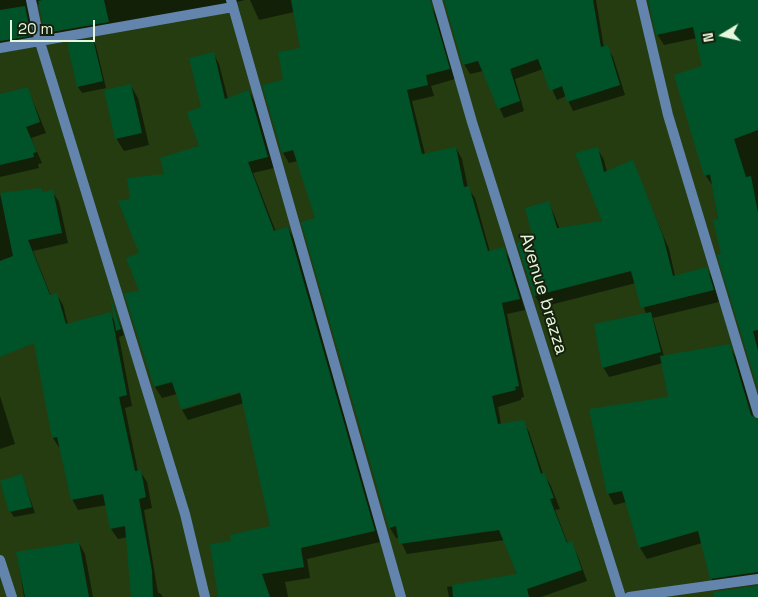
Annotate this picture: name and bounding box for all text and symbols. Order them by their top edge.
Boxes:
scale bar [12,10,98,42]
north arrow [698,10,748,60]
text: 20 m [18,19,53,38]
text: N [699,31,718,43]
street label: Avenue brazza [514,231,572,357]

